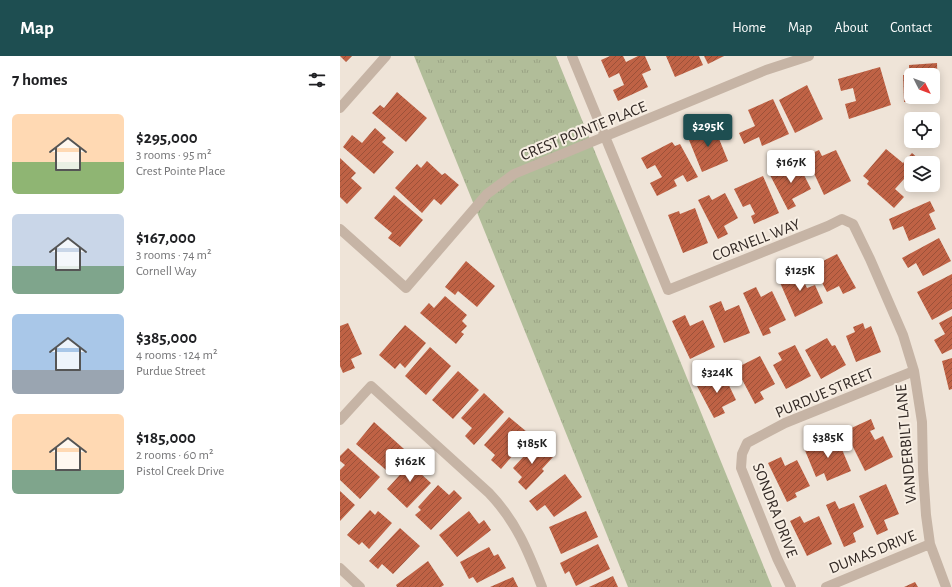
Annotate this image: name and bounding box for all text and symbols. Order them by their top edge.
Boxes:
text: Map [20,19,54,38]
text: Home [732,21,766,35]
text: Map [788,21,812,35]
text: About [834,21,868,35]
text: Contact [890,21,932,35]
north arrow [904,68,940,104]
map controls [904,68,940,192]
icon: filters [306,69,328,91]
text: 7 homes [12,71,68,88]
street label: CREST POINTE PLACE [518,98,649,164]
button: locate [904,112,940,148]
pin: $295K [680,114,736,148]
text: $295K [692,120,724,133]
text: $295,000 [136,129,198,146]
icon: home [44,130,92,178]
text: 3 rooms · 95 m² [136,149,211,162]
pin: $167K [763,150,819,184]
text: $167K [776,156,806,169]
button: layers [904,156,940,192]
text: Crest Pointe Place [136,165,225,178]
street label: CORNELL WAY [710,216,803,264]
text: $167,000 [136,229,196,246]
icon: home [44,230,92,278]
text: 3 rooms · 74 m² [136,249,212,262]
pin: $125K [772,258,828,292]
text: $125K [785,264,815,277]
text: Cornell Way [136,265,197,278]
text: $385,000 [136,329,197,346]
icon: home [44,330,92,378]
text: 4 rooms · 124 m² [136,349,217,362]
pin: $324K [689,360,745,394]
text: Purdue Street [136,365,205,378]
street label: PURDUE STREET [773,365,876,421]
text: $324K [701,366,733,379]
street label: VANDERBILT LANE [893,383,919,504]
pin: $385K [800,425,856,459]
text: $185,000 [136,429,196,446]
icon: home [44,430,92,478]
pin: $185K [504,431,560,465]
text: $385K [812,431,844,444]
text: $185K [517,437,547,450]
text: 2 rooms · 60 m² [136,449,213,462]
pin: $162K [382,449,438,483]
text: $162K [395,455,425,468]
street label: SONDRA DRIVE [750,461,801,560]
text: Pistol Creek Drive [136,465,224,478]
street label: DUMAS DRIVE [827,527,918,577]

